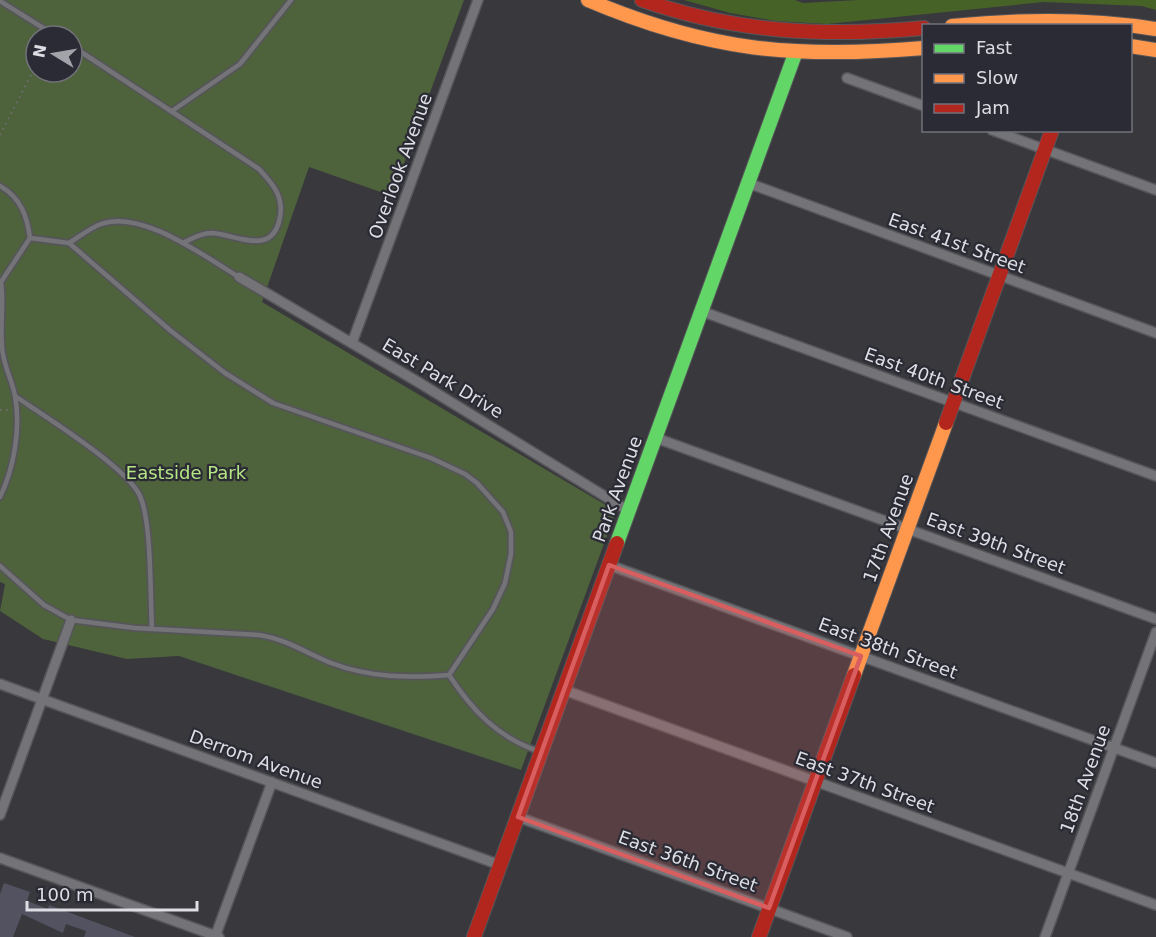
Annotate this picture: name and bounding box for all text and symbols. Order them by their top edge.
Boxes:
north arrow [24,24,84,84]
legend [922,24,1132,132]
text: Fast [976,37,1012,58]
text: N [29,43,50,60]
text: Slow [976,67,1018,88]
street label: Overlook Avenue [364,90,436,242]
text: Jam [975,97,1010,118]
street label: East 41st Street [886,208,1028,278]
street label: East Park Drive [379,334,507,422]
street label: East 40th Street [862,343,1006,413]
street label: Park Avenue [588,433,646,545]
park label: Eastside Park [126,462,247,483]
street label: 17th Avenue [859,471,917,585]
street label: East 39th Street [924,508,1068,578]
street label: East 38th Street [816,613,960,683]
street label: 18th Avenue [1056,722,1114,836]
street label: Derrom Avenue [187,725,325,793]
street label: East 37th Street [793,747,937,817]
street label: East 36th Street [616,826,760,896]
scale bar [27,874,196,912]
text: 100 m [36,884,94,905]

